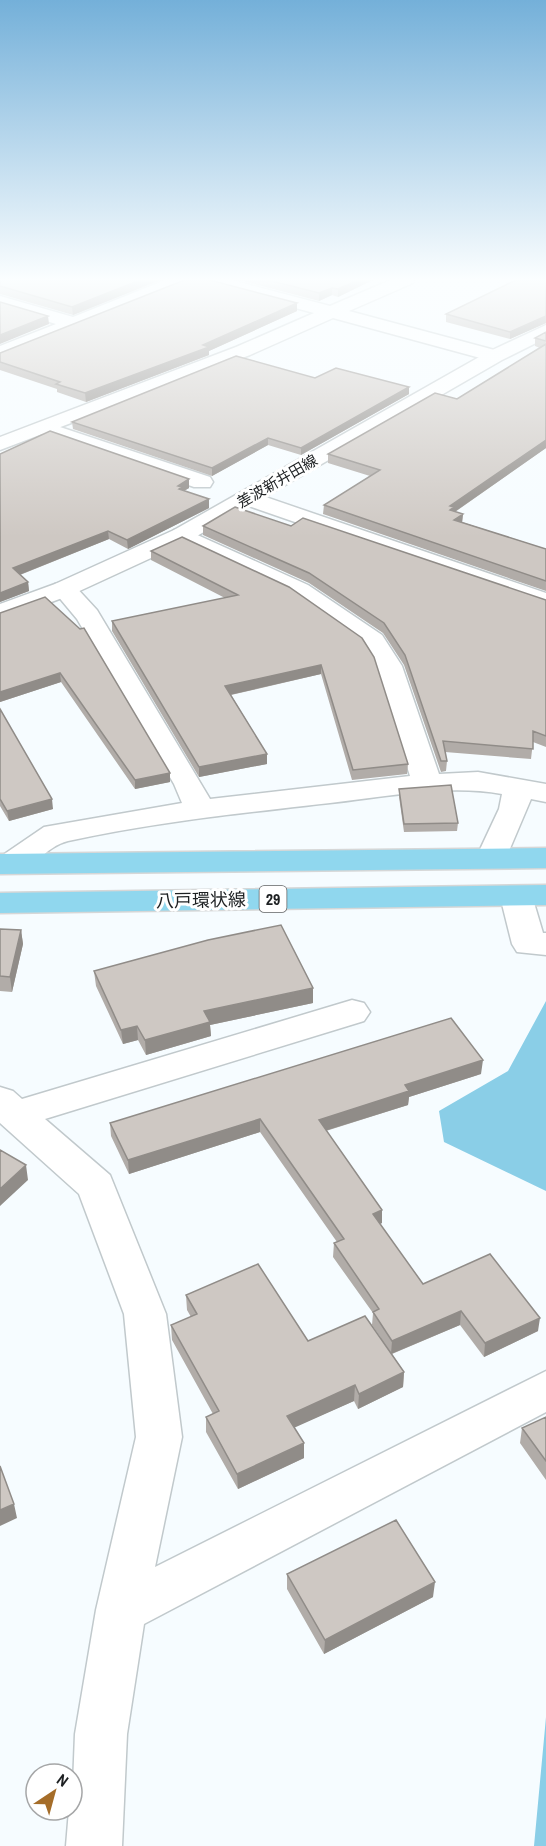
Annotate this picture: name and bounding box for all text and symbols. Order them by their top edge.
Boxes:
street label: 差波新井田線 [233,449,321,513]
road number: 29 [260,886,286,912]
street label: 八戸環状線 [156,887,246,913]
north arrow [24,1762,84,1822]
text: N [53,1768,73,1792]

